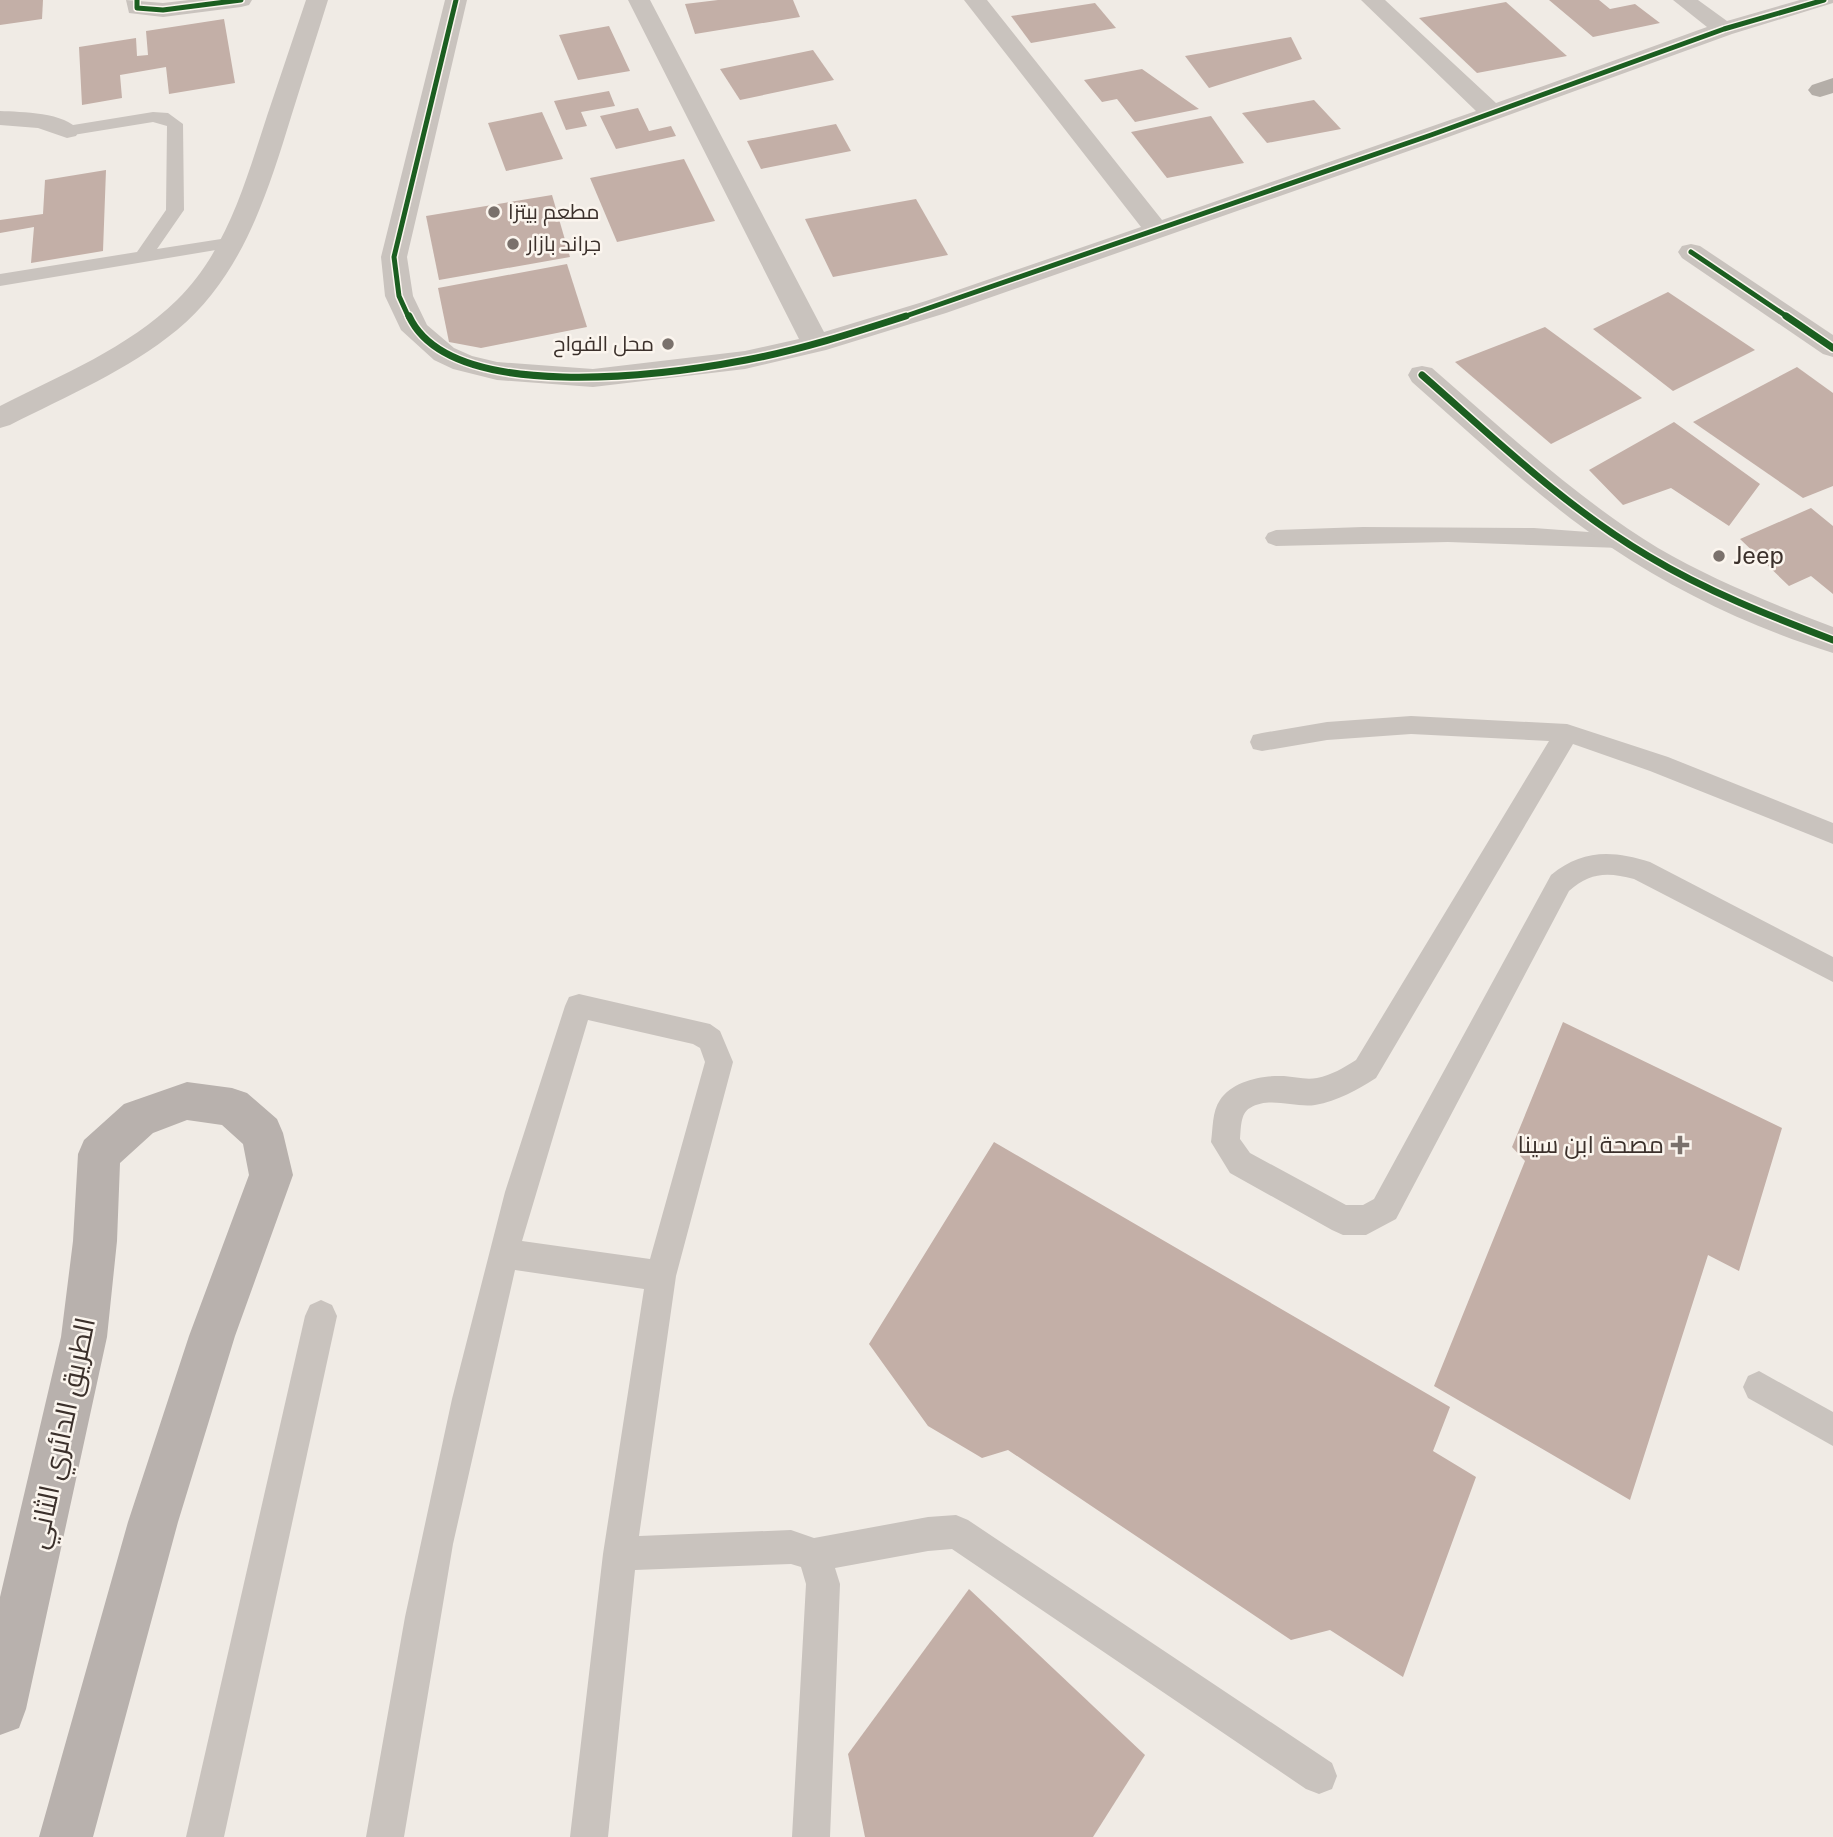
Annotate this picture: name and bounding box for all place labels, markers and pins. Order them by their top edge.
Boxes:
place label: مطعم بيتزا [508,199,599,226]
marker: مطعم بيتزا [486,204,502,220]
place label: جراند بازار [526,231,601,256]
marker: جراند بازار [505,236,521,252]
place label: محل الفواح [553,331,654,358]
marker: محل الفواح [660,336,676,352]
place label: Jeep [1733,541,1784,569]
marker: Jeep [1711,548,1727,564]
place label: مصحة ابن سينا [1517,1130,1664,1159]
marker: مصحة ابن سينا [1670,1135,1690,1155]

